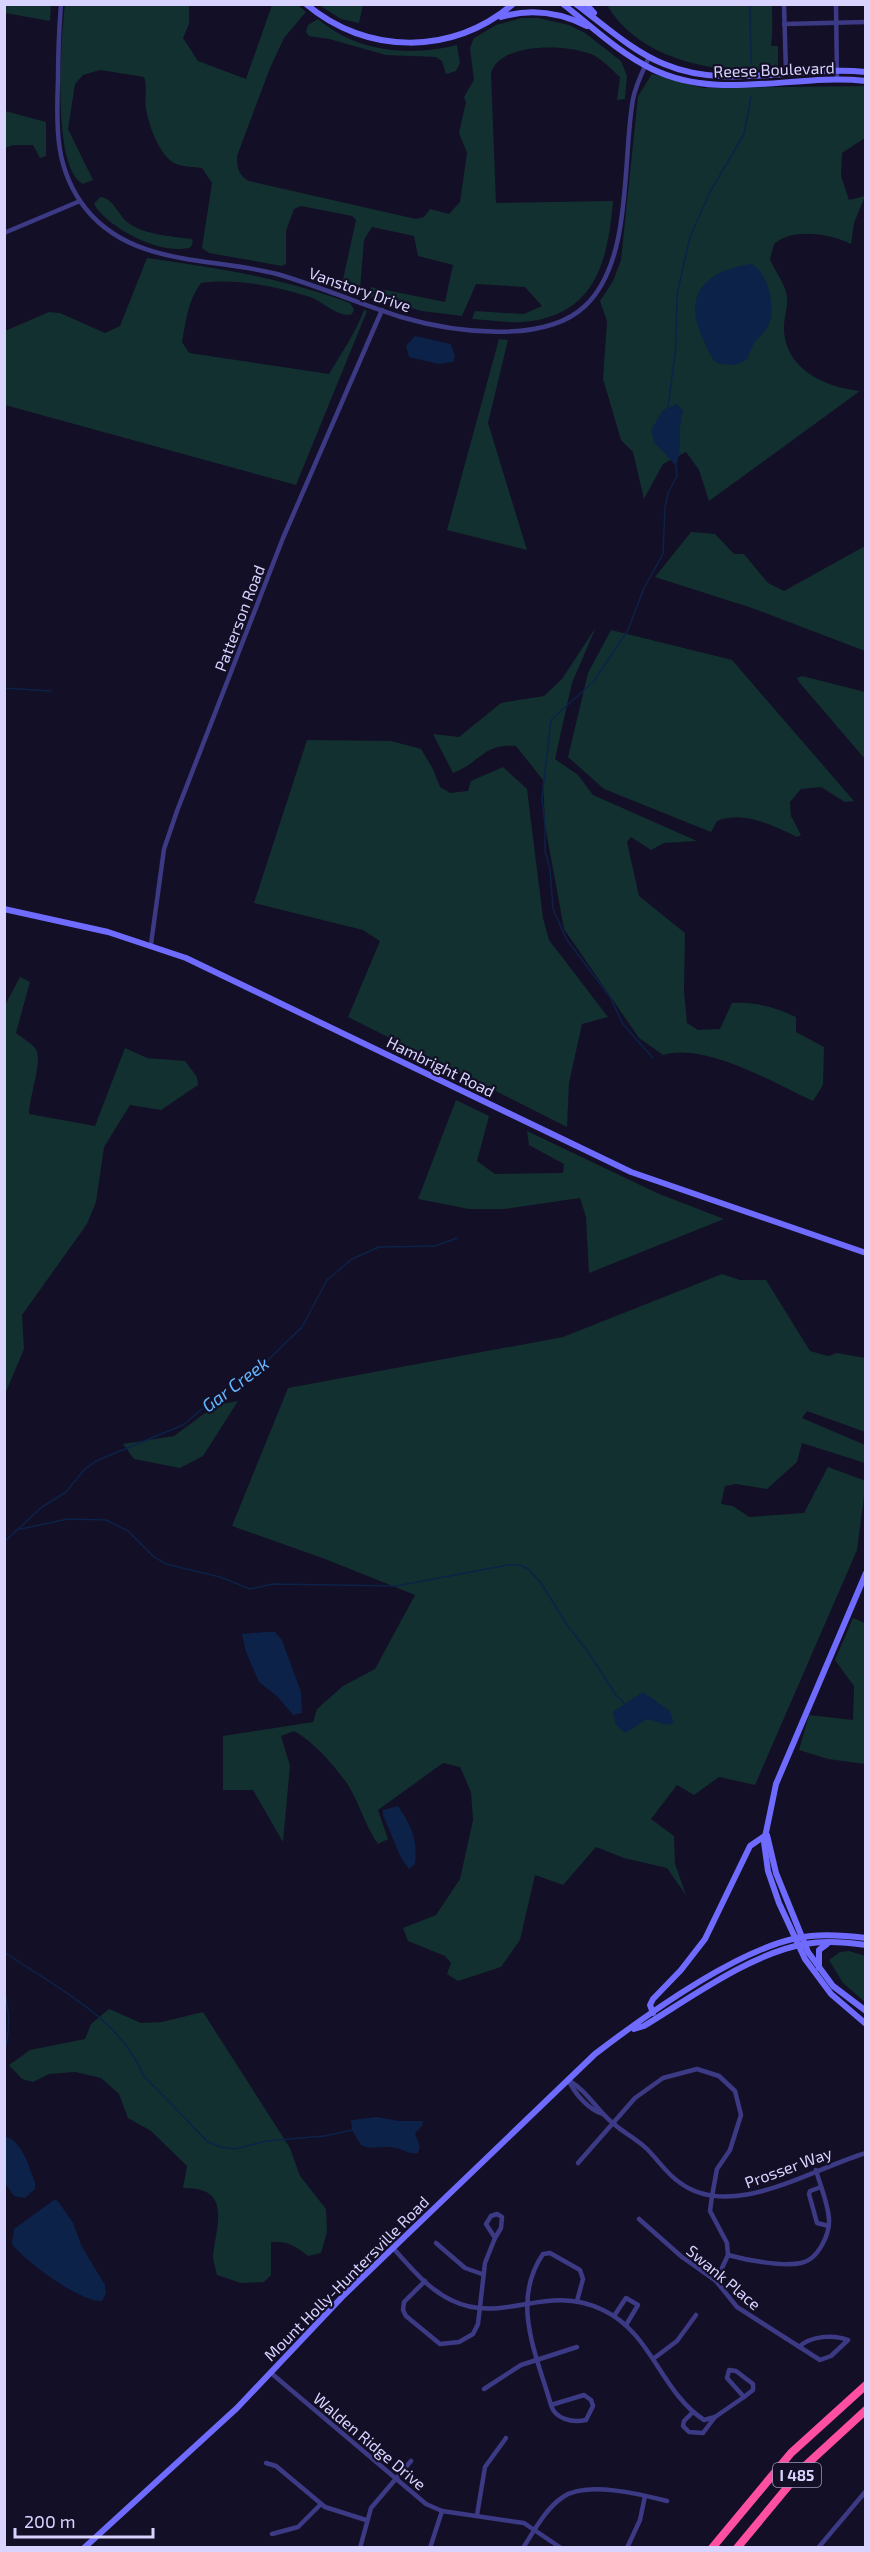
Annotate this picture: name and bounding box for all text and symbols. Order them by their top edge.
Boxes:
street label: Reese Boulevard [713,57,835,81]
street label: Vanstory Drive [306,263,414,315]
street label: Patterson Road [210,562,268,674]
street label: Hambright Road [384,1032,498,1100]
water label: Gar Creek [197,1352,273,1416]
street label: Prosser Way [742,2142,835,2192]
street label: Mount Holly-Huntersville Road [260,2192,432,2364]
street label: Swank Place [683,2240,765,2314]
street label: Walden Ridge Drive [310,2388,430,2494]
road number: I 485 [773,2463,821,2487]
scale bar [15,2501,153,2539]
text: 200 m [24,2510,76,2532]

